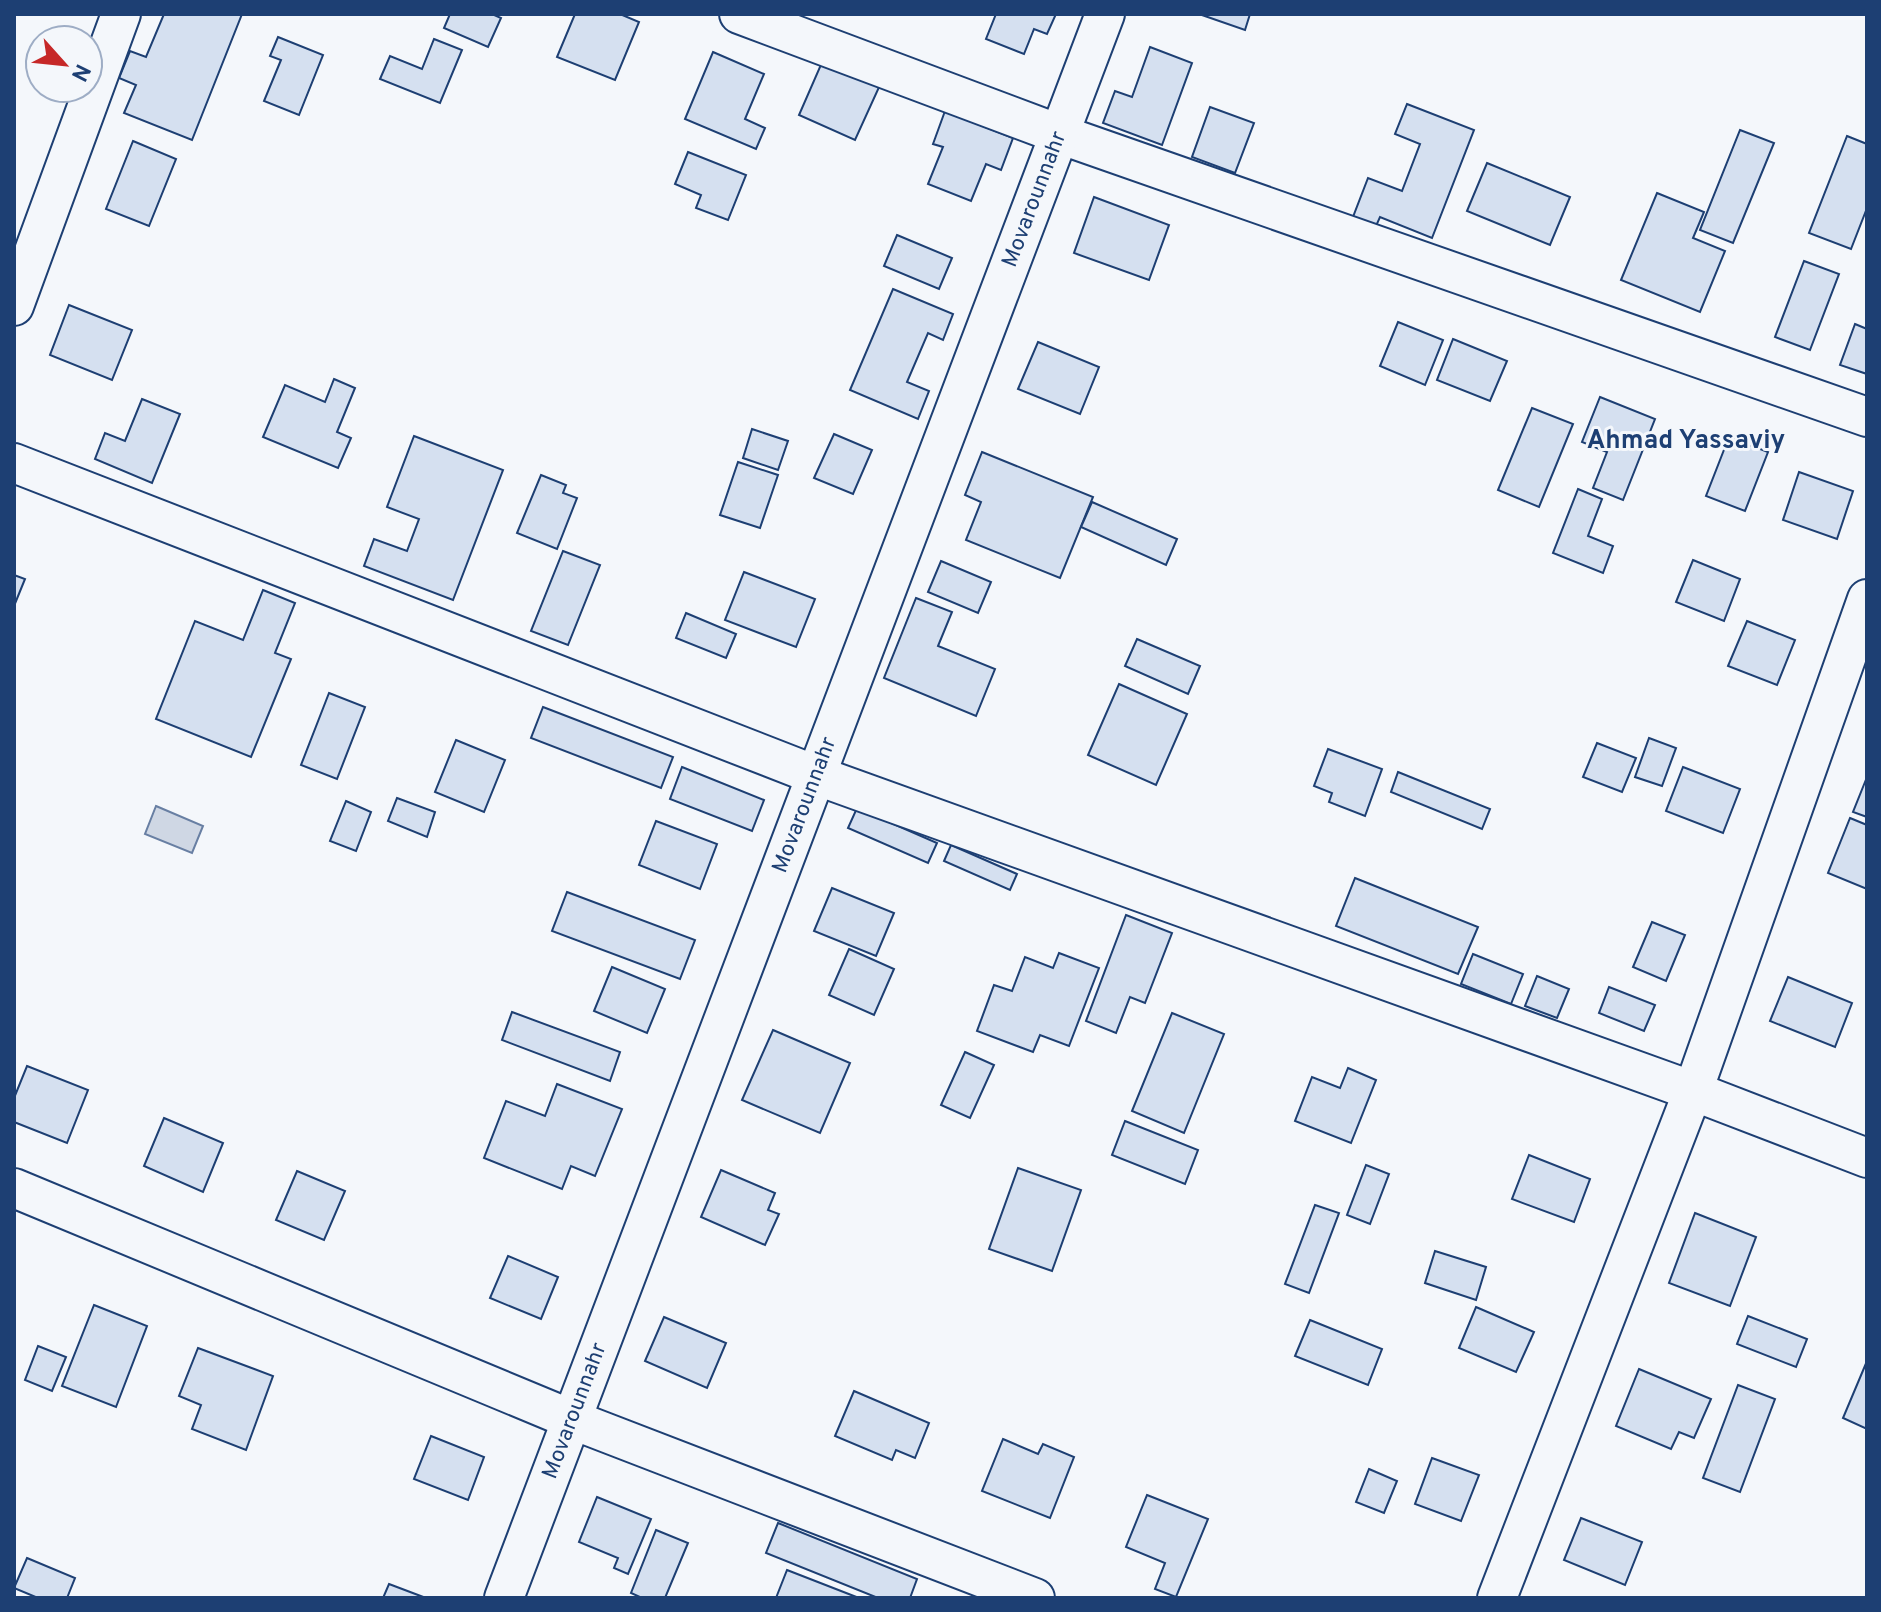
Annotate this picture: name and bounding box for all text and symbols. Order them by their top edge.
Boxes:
north arrow [24,24,104,104]
text: N [64,59,95,85]
street label: Movarounnahr [997,127,1073,271]
district label: Ahmad Yassaviy [1587,425,1786,458]
street label: Movarounnahr [767,733,843,877]
street label: Movarounnahr [537,1339,613,1483]

